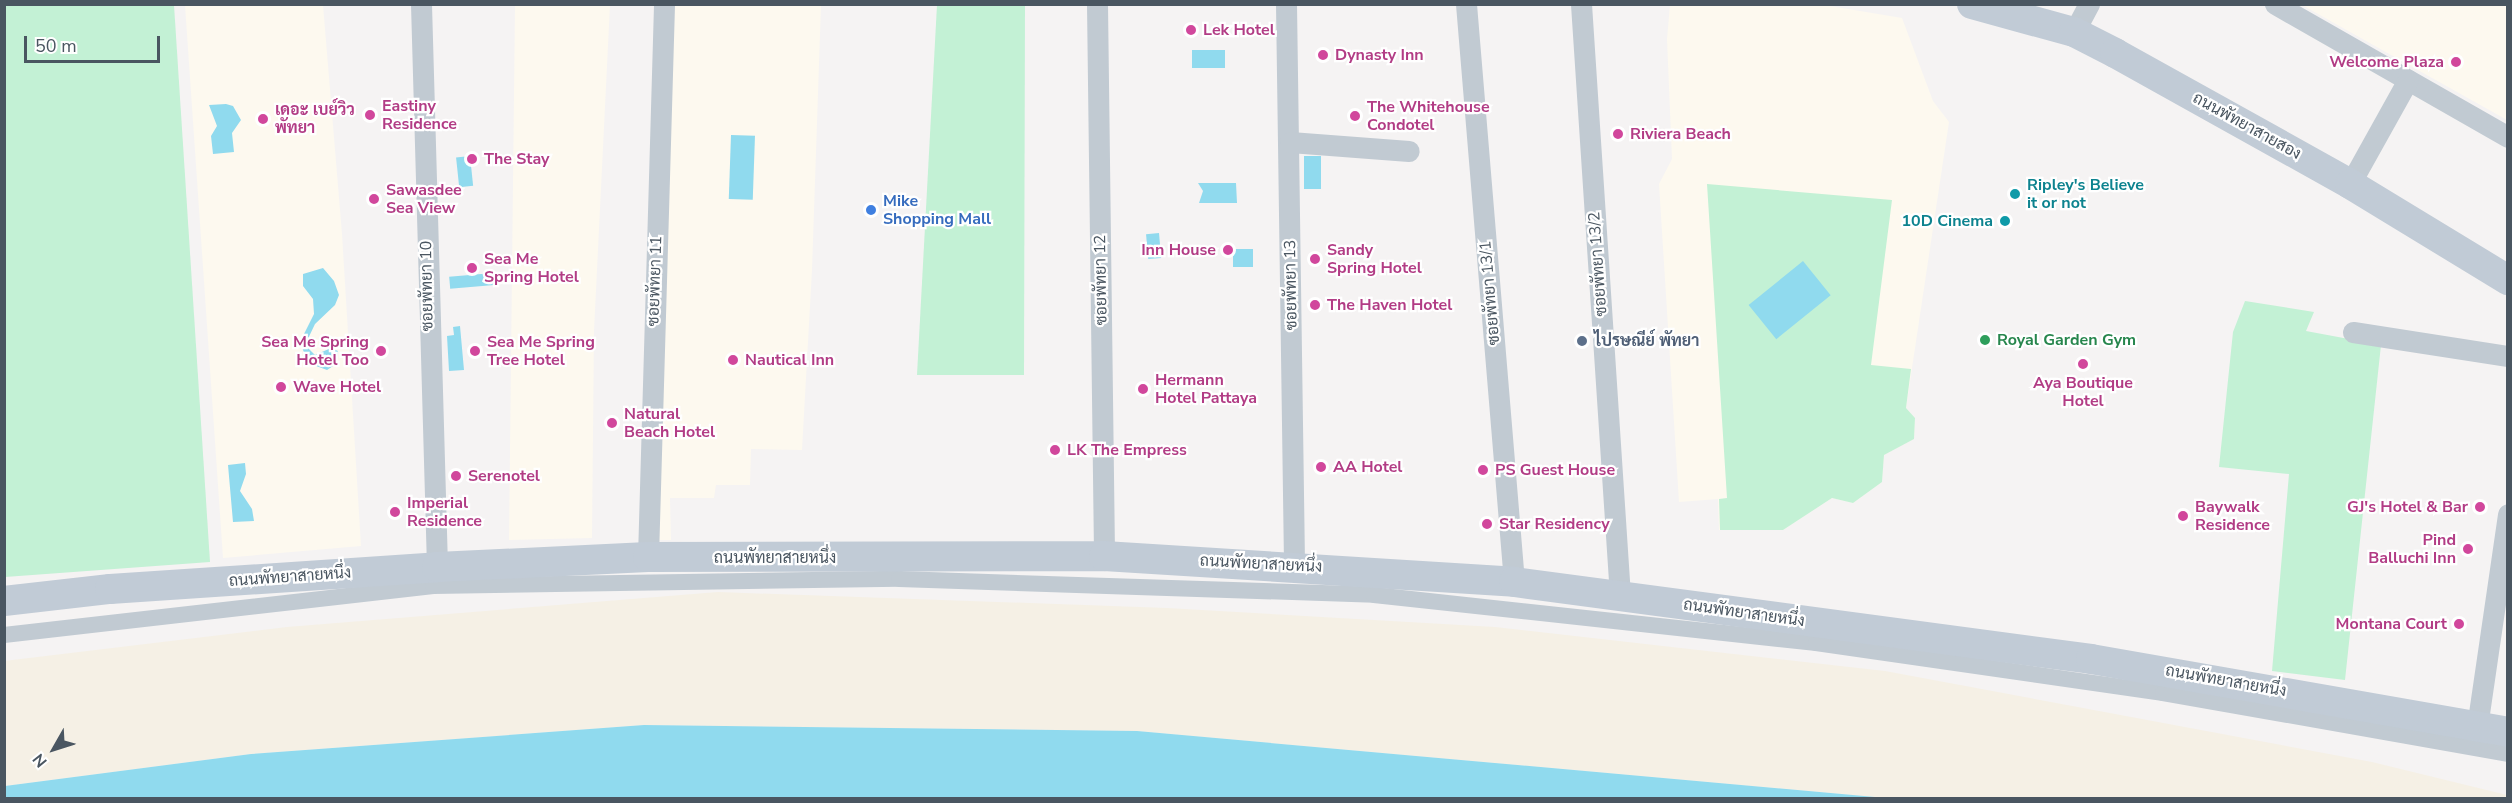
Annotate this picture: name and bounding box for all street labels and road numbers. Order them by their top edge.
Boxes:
street label: ถนนพัทยาสายสอง [2190,88,2304,164]
street label: ซอยพัทยา 13/2 [1585,211,1611,317]
street label: ซอยพัทยา 11 [644,235,666,327]
street label: ซอยพัทยา 12 [1091,235,1111,325]
street label: ซอยพัทยา 13 [1281,240,1301,330]
street label: ซอยพัทยา 13/1 [1476,240,1504,346]
street label: ซอยพัทยา 10 [417,241,437,331]
street label: ถนนพัทยาสายหนึ่ง [714,548,836,568]
street label: ถนนพัทยาสายหนึ่ง [1199,551,1323,577]
street label: ถนนพัทยาสายหนึ่ง [228,563,352,591]
street label: ถนนพัทยาสายหนึ่ง [1682,595,1806,631]
street label: ถนนพัทยาสายหนึ่ง [2164,661,2288,701]

